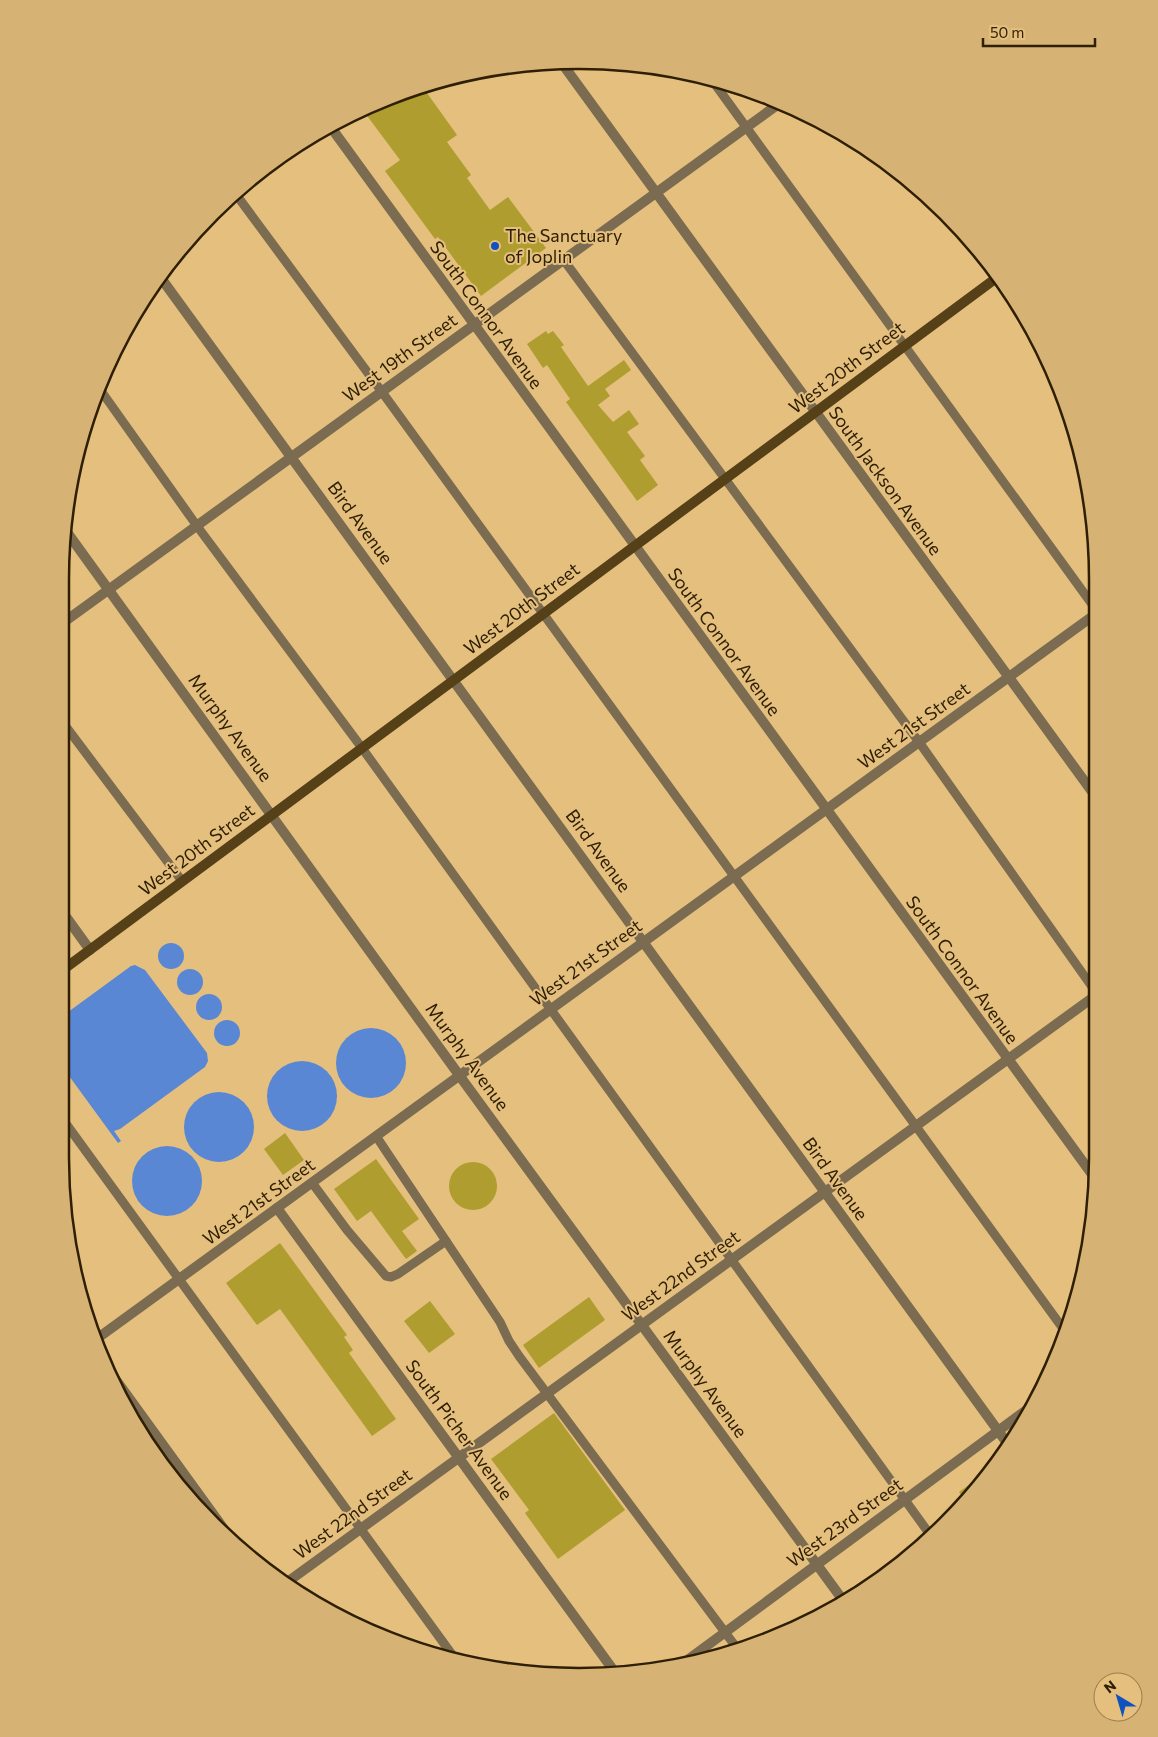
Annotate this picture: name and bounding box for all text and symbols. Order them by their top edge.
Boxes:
scale bar [983,15,1096,47]
text: 50 m [990,23,1024,41]
place label: The Sanctuary of Joplin [505,224,622,267]
street label: South Connor Avenue [426,236,548,393]
marker: The Sanctuary of Joplin [489,240,501,252]
street label: West 19th Street [338,308,461,406]
street label: West 20th Street [784,317,909,418]
street label: South Jackson Avenue [824,402,947,559]
street label: Bird Avenue [323,477,398,568]
street label: West 20th Street [459,558,584,659]
street label: South Connor Avenue [664,563,786,720]
street label: Murphy Avenue [184,669,277,786]
street label: West 21st Street [853,677,974,773]
street label: West 20th Street [134,799,259,900]
street label: Bird Avenue [561,805,636,896]
street label: South Connor Avenue [902,891,1024,1048]
street label: West 21st Street [525,914,646,1010]
street label: Murphy Avenue [421,998,514,1115]
street label: Bird Avenue [798,1133,873,1224]
street label: West 21st Street [198,1153,319,1249]
street label: West 22nd Street [617,1225,744,1325]
street label: Murphy Avenue [659,1325,752,1442]
street label: South Picher Avenue [402,1355,518,1504]
street label: West 22nd Street [289,1463,416,1563]
street label: West 23rd Street [782,1473,906,1571]
north arrow [1093,1672,1143,1722]
text: N [1100,1676,1119,1696]

